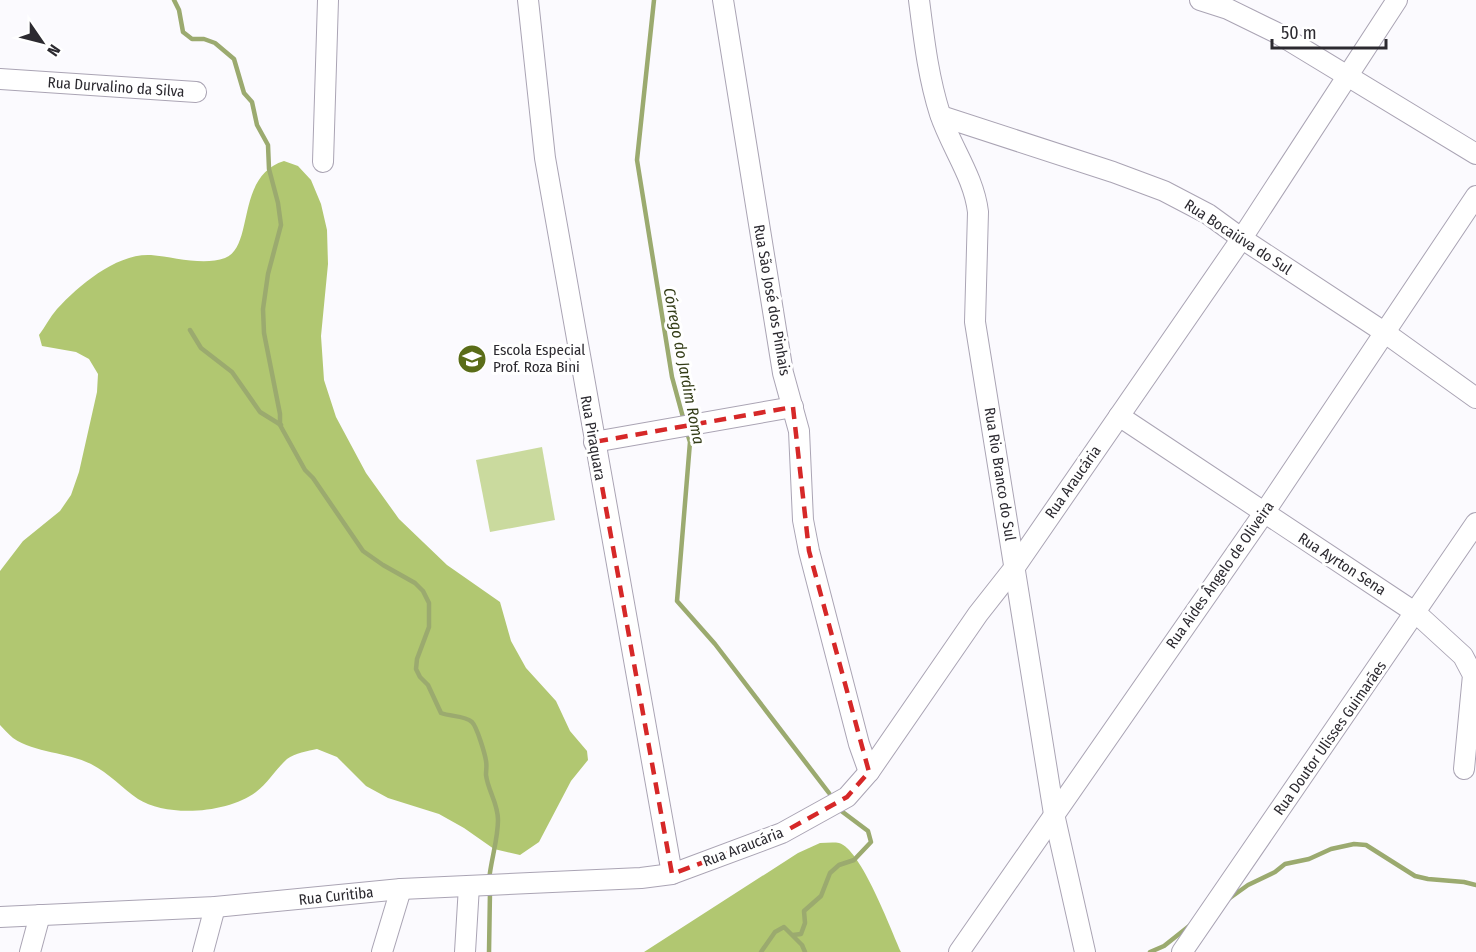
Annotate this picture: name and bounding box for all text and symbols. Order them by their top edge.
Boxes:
north arrow [12,12,72,72]
scale bar [1272,12,1386,50]
text: 50 m [1281,22,1317,44]
text: N [43,41,64,60]
street label: Rua Durvalino da Silva [47,73,185,101]
street label: Rua Bocaiúva do Sul [1181,196,1295,278]
street label: Rua São José dos Pinhais [750,223,794,377]
water label: Córrego do Jardim Roma [660,286,708,446]
place label: Escola Especial Prof. Roza Bini [493,341,585,376]
school or university icon: Escola Especial Prof. Roza Bini [456,343,488,375]
street label: Rua Piraquara [577,394,609,482]
street label: Rua Rio Branco do Sul [981,406,1019,542]
street label: Rua Araucária [1041,442,1105,522]
street label: Rua Aides Ângelo de Oliveira [1162,498,1278,652]
street label: Rua Ayrton Sena [1295,529,1389,599]
street label: Rua Doutor Ulisses Guimarães [1270,657,1390,819]
street label: Rua Araucária [700,823,786,871]
street label: Rua Curitiba [298,883,374,909]

